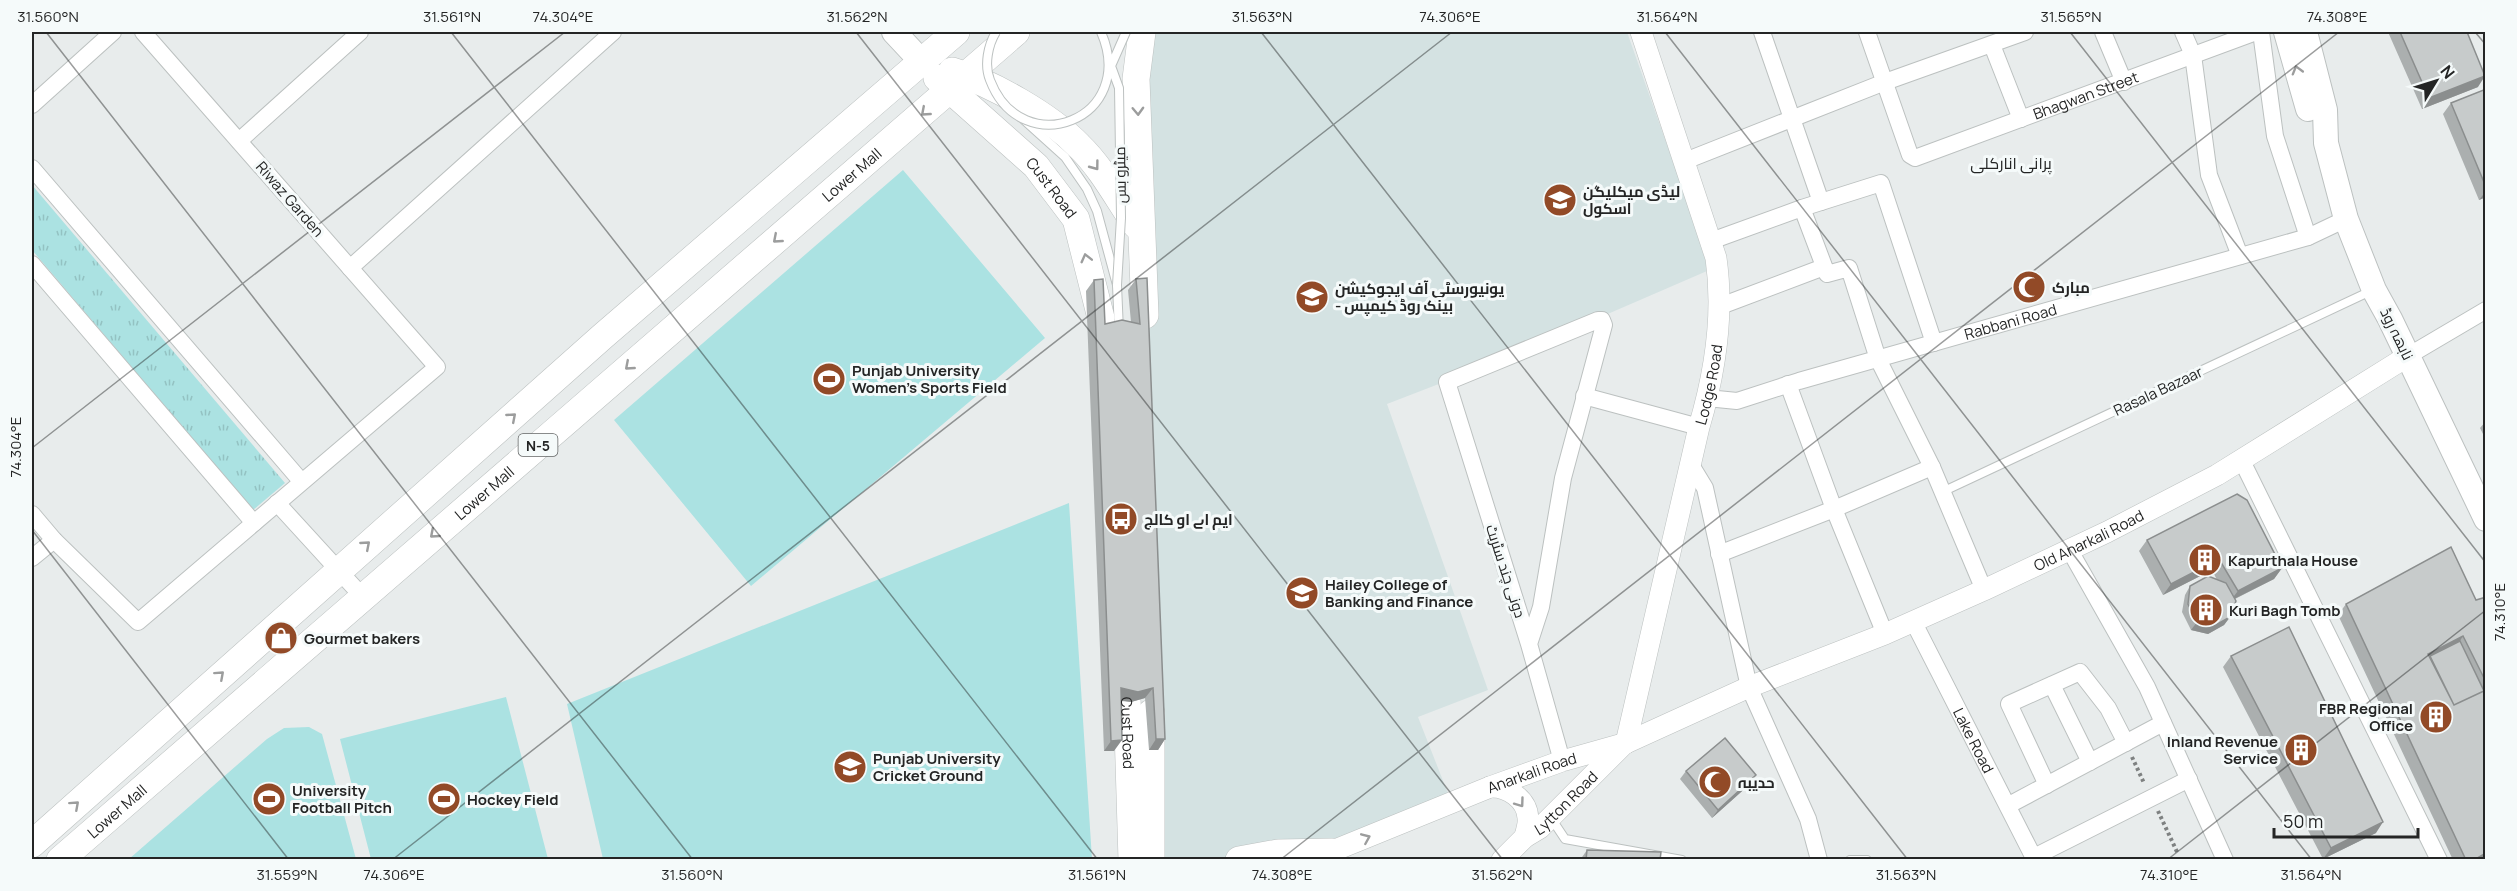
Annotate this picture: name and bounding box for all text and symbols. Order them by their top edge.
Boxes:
text: 31.560°N [17,6,79,27]
text: 31.561°N [423,6,481,27]
text: 74.304°E [533,6,593,27]
text: 31.562°N [827,6,887,27]
text: 31.563°N [1232,6,1292,27]
text: 74.306°E [1419,6,1481,27]
text: 31.564°N [1636,6,1698,27]
text: 31.565°N [2041,6,2102,27]
text: 74.308°E [2307,6,2367,27]
north arrow [2406,51,2466,111]
text: N [2436,60,2460,83]
one-way arrow [2292,65,2304,75]
street label: Bhagwan Street [2030,66,2141,124]
one-way arrow [921,105,932,116]
one-way arrow [1131,106,1144,115]
street label: Lower Mall [817,143,886,206]
street label: میٹرو بس [1109,146,1131,204]
street label: Cust Road [1022,152,1082,222]
district label: پرانی انارکلی [1970,152,2052,175]
street label: Riwaz Garden [251,157,329,241]
one-way arrow [1088,159,1099,170]
place label: لیڈی میکلیگن اسکول [1583,181,1680,219]
school or university icon: لیڈی میکلیگن اسکول [1542,182,1578,218]
one-way arrow [773,232,784,243]
one-way arrow [1080,253,1093,263]
mosque icon: مبارک [2011,269,2047,305]
place label: مبارک [2052,277,2090,298]
place label: یونیورسٹی آف ایجوکیشن - بینک روڈ کیمپس [1335,278,1505,316]
school or university icon: یونیورسٹی آف ایجوکیشن - بینک روڈ کیمپس [1294,279,1330,315]
street label: Rabbani Road [1962,298,2059,344]
street label: نابھہ روڈ [2375,304,2419,364]
street label: Lodge Road [1690,343,1727,427]
one-way arrow [626,359,636,370]
place label: Punjab University Women's Sports Field [852,360,1007,398]
sports icon: Punjab University Women's Sports Field [811,361,847,397]
street label: Rasala Bazaar [2110,361,2206,421]
one-way arrow [505,413,516,424]
text: 74.304°E [5,417,26,477]
road number: N-5 [518,434,558,456]
street label: Lower Mall [450,461,518,524]
bus stop icon: ایم اے او کالج [1103,501,1139,537]
street label: Old Anarkali Road [2030,504,2147,576]
place label: ایم اے او کالج [1144,509,1233,530]
street label: دونی چند سٹریٹ [1481,522,1531,620]
one-way arrow [430,527,441,538]
one-way arrow [359,541,370,552]
building icon: Kapurthala House [2187,542,2223,578]
place label: Kapurthala House [2228,550,2358,571]
place label: Hailey College of Banking and Finance [1325,574,1473,612]
school or university icon: Hailey College of Banking and Finance [1284,575,1320,611]
text: 74.310°E [2489,583,2510,641]
building icon: Kuri Bagh Tomb [2188,592,2224,628]
place label: Kuri Bagh Tomb [2229,600,2340,621]
shop icon: Gourmet bakers [263,620,299,656]
place label: Gourmet bakers [304,628,420,649]
one-way arrow [214,671,224,682]
street label: Cust Road [1117,697,1140,769]
place label: FBR Regional Office [2319,698,2413,736]
building icon: FBR Regional Office [2418,699,2454,735]
street label: Lake Road [1949,704,1999,777]
place label: Inland Revenue Service [2167,731,2278,769]
building icon: Inland Revenue Service [2283,732,2319,768]
street label: Anarkali Road [1484,747,1579,798]
place label: Punjab University Cricket Ground [873,748,1001,786]
school or university icon: Punjab University Cricket Ground [832,749,868,785]
mosque icon: حدیبہ [1697,764,1733,800]
street label: Lytton Road [1530,766,1602,840]
place label: حدیبہ [1738,772,1775,793]
street label: Lower Mall [82,779,151,843]
place label: University Football Pitch [292,780,392,818]
sports icon: University Football Pitch [251,781,287,817]
sports icon: Hockey Field [426,781,462,817]
place label: Hockey Field [467,789,558,810]
one-way arrow [1513,797,1524,808]
one-way arrow [68,801,79,812]
scale bar [2274,801,2418,839]
text: 50 m [2283,809,2323,833]
one-way arrow [1360,833,1371,845]
text: 31.559°N [257,864,318,885]
text: 74.306°E [363,864,425,885]
text: 31.560°N [661,864,723,885]
text: 31.561°N [1068,864,1126,885]
text: 74.308°E [1252,864,1312,885]
text: 31.562°N [1472,864,1532,885]
text: 31.563°N [1876,864,1936,885]
text: 74.310°E [2140,864,2198,885]
text: 31.564°N [2280,864,2342,885]

